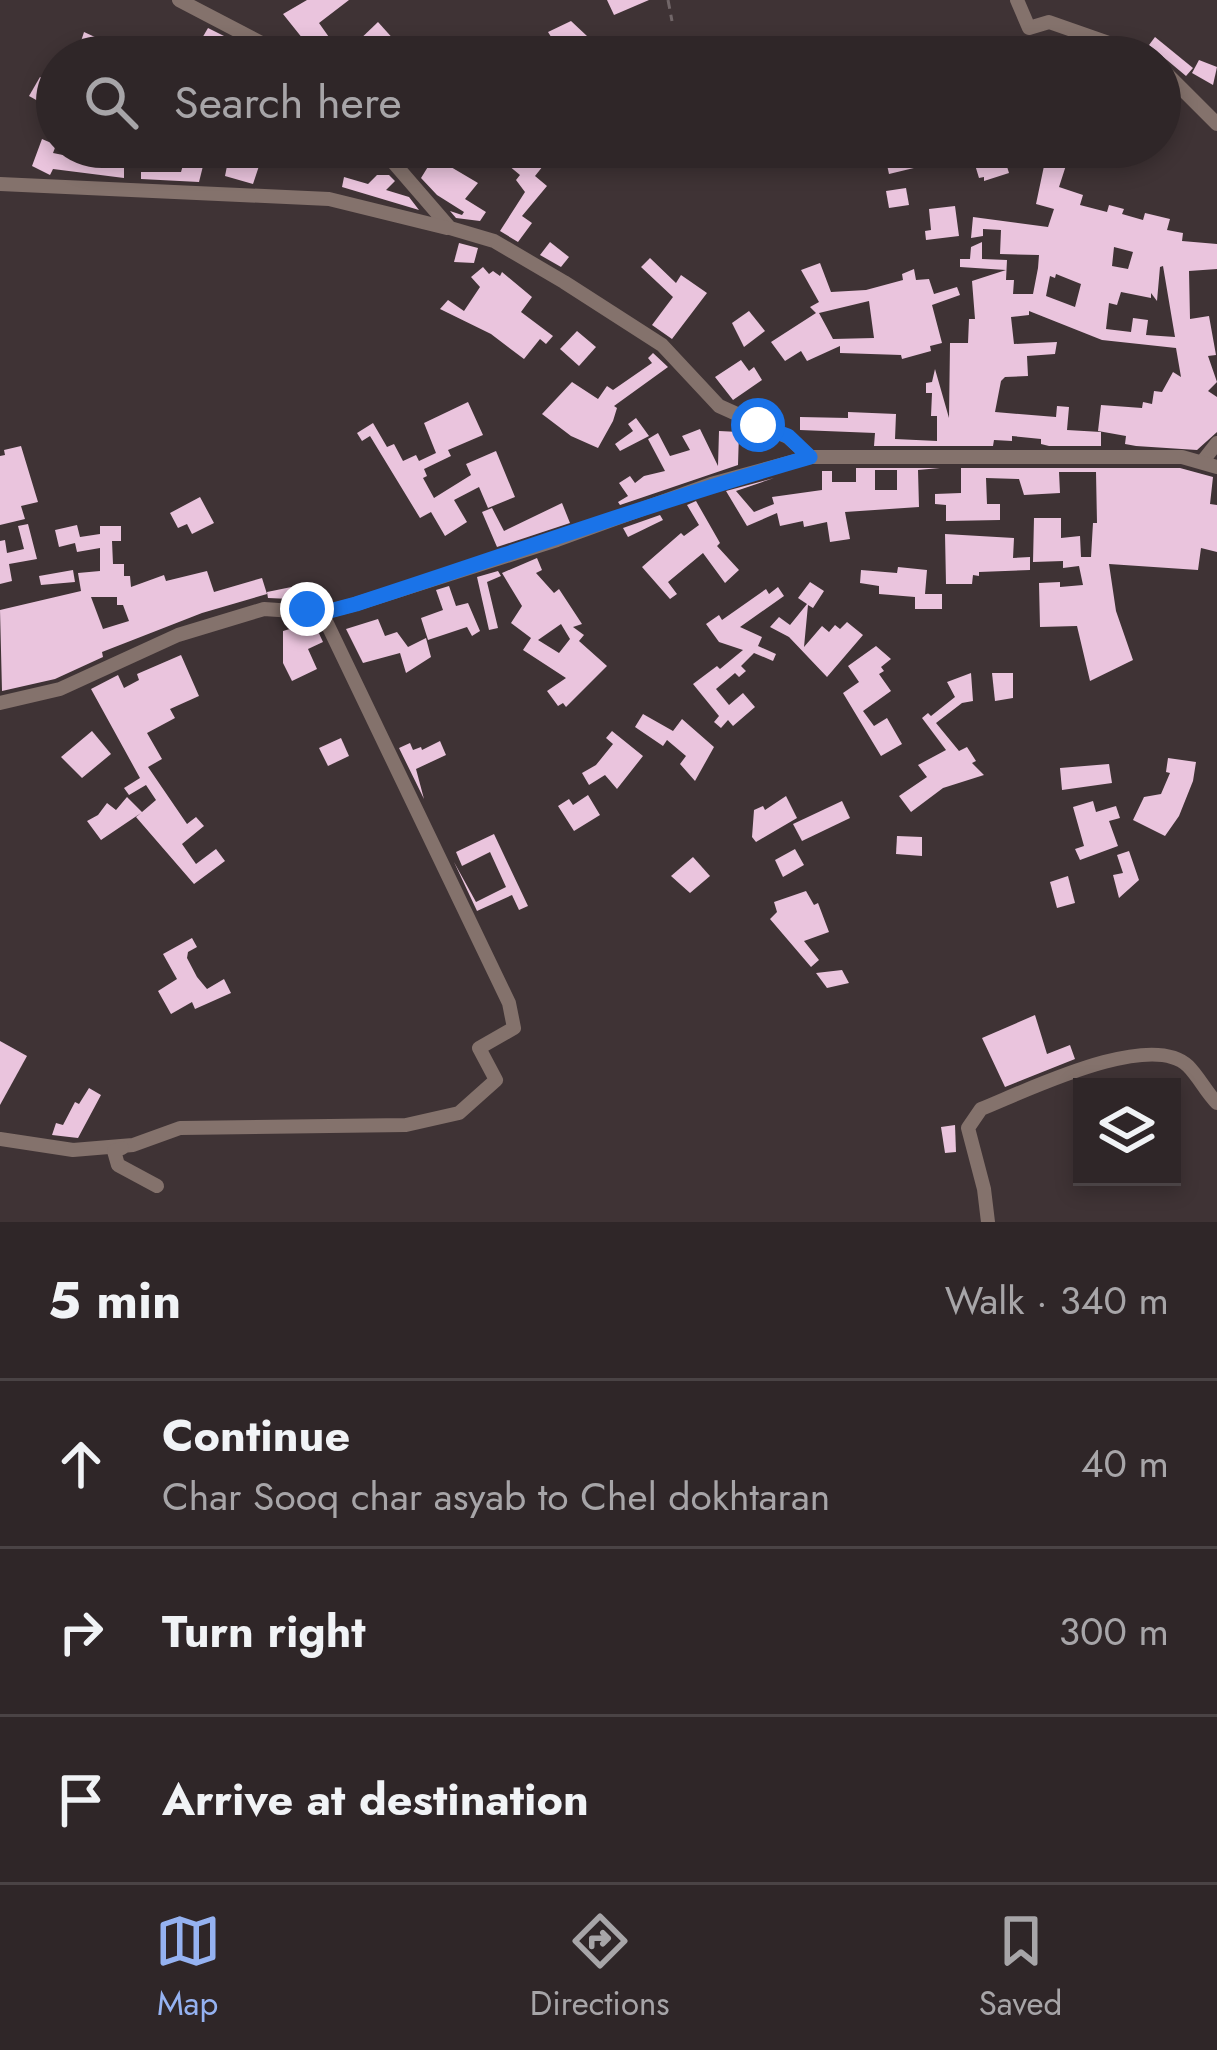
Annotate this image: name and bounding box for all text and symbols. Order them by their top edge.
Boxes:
search box [36,36,1181,168]
icon: search [78,69,144,135]
text: Search here [174,70,402,135]
route start [731,398,785,452]
route end [280,582,334,636]
map controls [1073,1078,1181,1186]
button: layers [1073,1078,1181,1186]
text: 5 min [48,1263,181,1337]
text: Walk · 340 m [945,1272,1169,1329]
text: Continue [162,1403,350,1468]
icon: ahead [48,1431,114,1497]
text: 40 m [1081,1435,1169,1492]
text: Char Sooq char asyab to Chel dokhtaran [162,1468,830,1525]
icon: right [48,1599,114,1665]
text: Turn right [162,1599,366,1664]
text: 300 m [1059,1603,1169,1660]
icon: arrive [48,1767,114,1833]
text: Arrive at destination [162,1767,589,1832]
tab: Map [155,1908,221,2027]
tab: Directions [530,1908,670,2027]
tab: Saved [979,1908,1062,2027]

